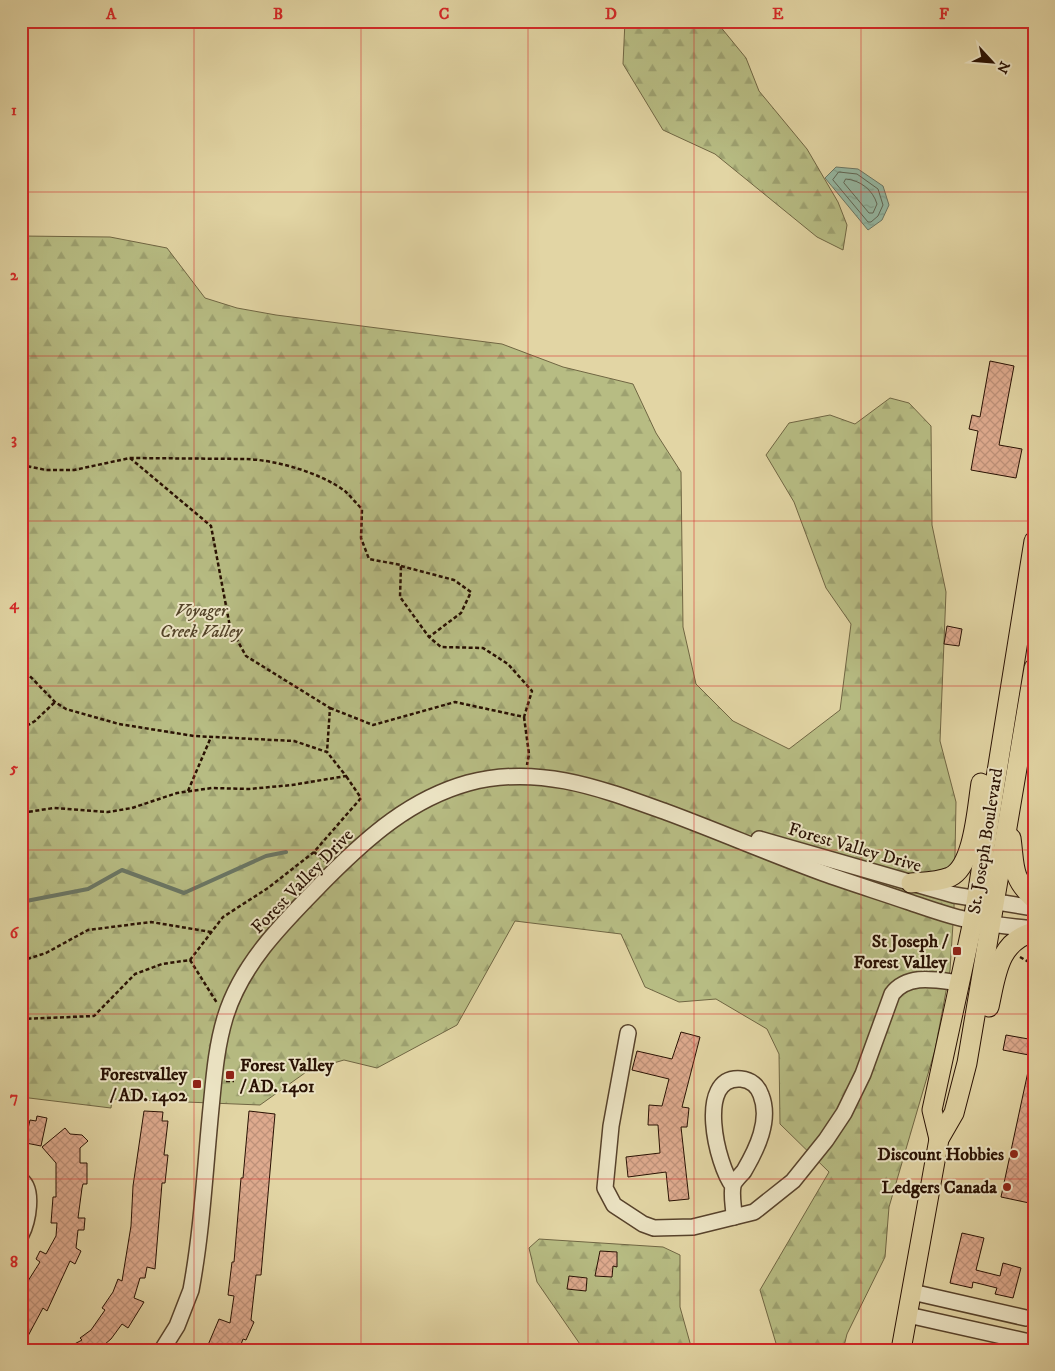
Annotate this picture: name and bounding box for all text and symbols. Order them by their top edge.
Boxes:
text: A [105,4,117,24]
text: B [273,4,283,24]
text: C [439,4,449,24]
text: D [605,4,617,24]
text: E [772,4,784,24]
text: F [939,4,949,24]
north arrow [968,38,1018,88]
text: N [992,58,1013,77]
text: 1 [11,100,17,120]
text: 2 [10,265,19,285]
text: 3 [11,429,17,449]
text: 4 [8,594,19,614]
park label: Voyager Creek Valley [160,600,243,643]
text: 5 [9,758,18,778]
street label: St. Joseph Boulevard [964,767,1008,916]
street label: Forest Valley Drive [786,818,924,877]
street label: Forest Valley Drive [247,825,358,939]
text: 6 [10,923,20,943]
place label: St Joseph / Forest Valley [853,931,949,974]
marker: St Joseph / Forest Valley [951,945,963,957]
place label: Forest Valley / AD. 1401 [239,1055,334,1098]
place label: Forestvalley / AD. 1402 [100,1064,188,1107]
marker: Forest Valley / AD. 1401 [224,1069,236,1081]
marker: Forestvalley / AD. 1402 [191,1078,203,1090]
text: 7 [10,1087,18,1107]
place label: Discount Hobbies [877,1144,1004,1166]
marker: Discount Hobbies [1008,1148,1020,1160]
place label: Ledgers Canada [882,1177,997,1199]
marker: Ledgers Canada [1001,1181,1013,1193]
text: 8 [10,1252,18,1272]

